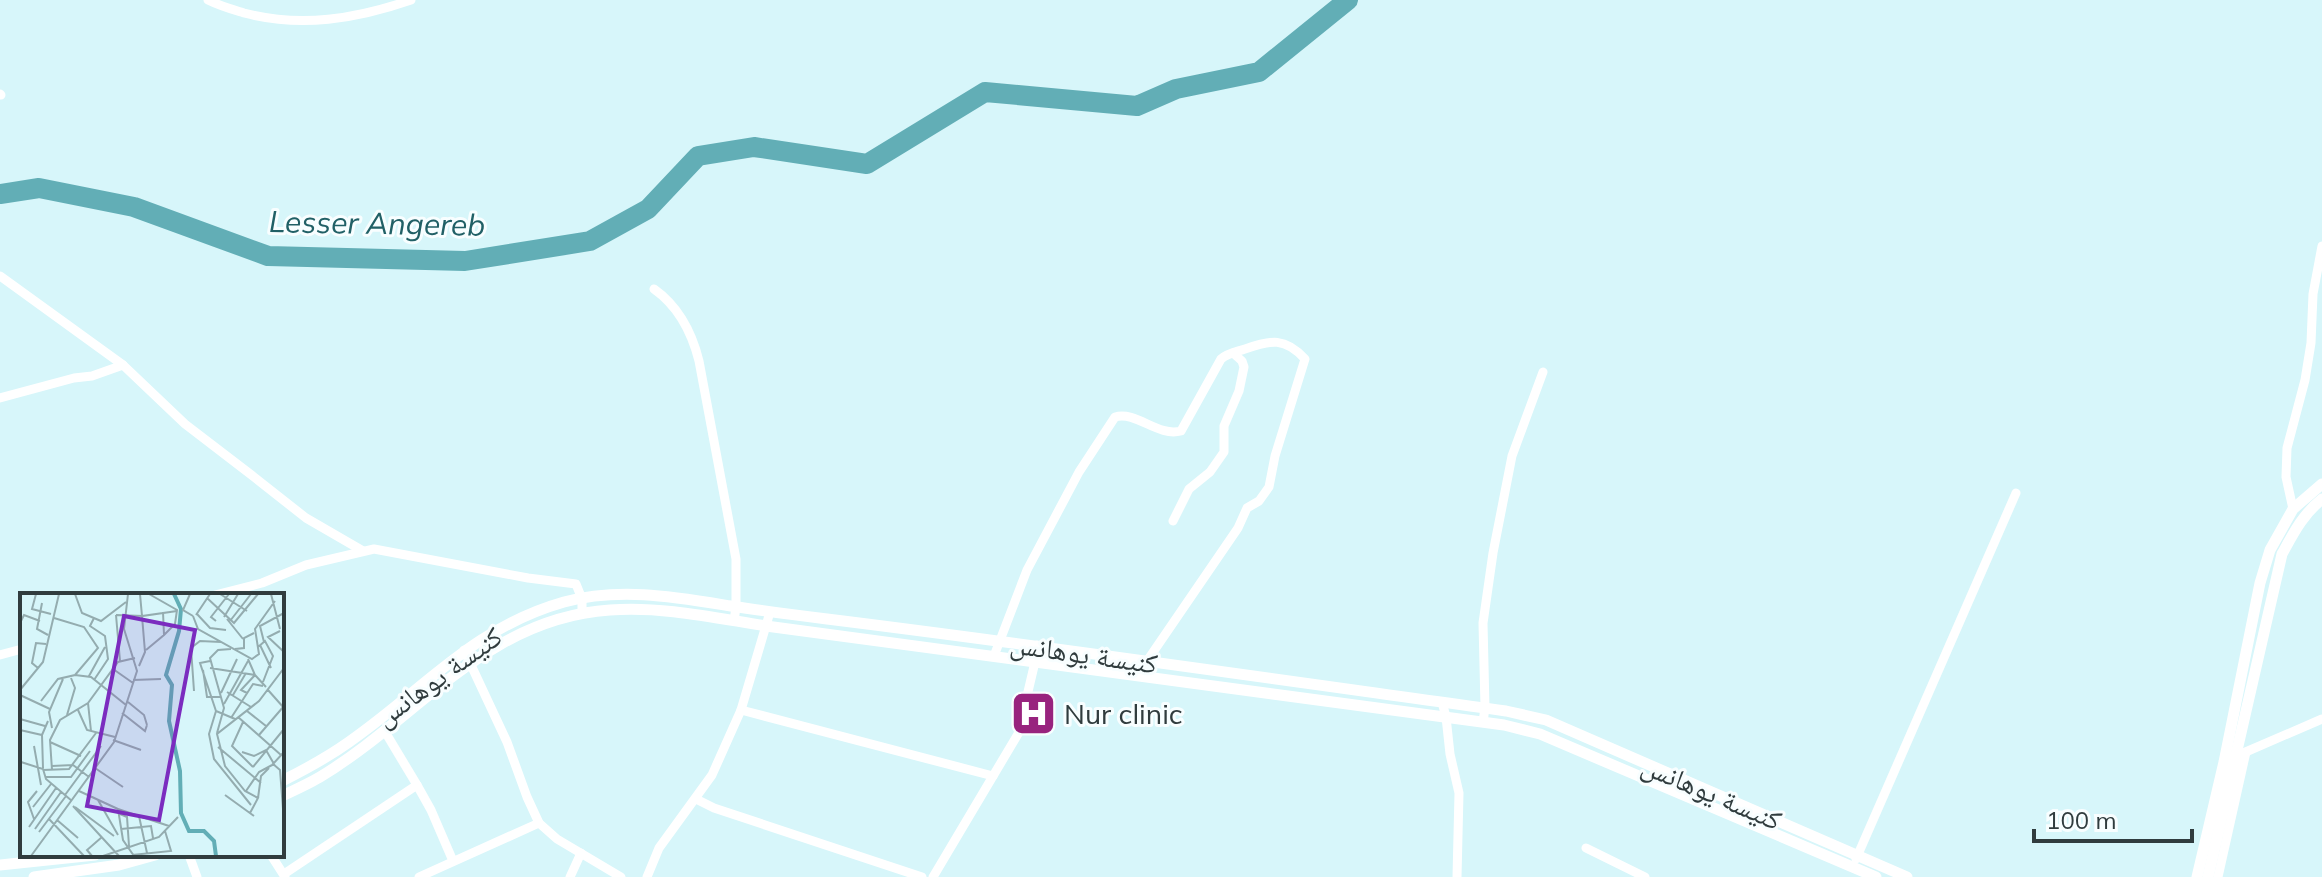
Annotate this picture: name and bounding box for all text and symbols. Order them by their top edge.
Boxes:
water label: Lesser Angereb [268,202,486,244]
inset map [20,593,284,857]
street label: كنيسة يوهانس [368,618,509,735]
street label: كنيسة يوهانس [1008,625,1160,682]
hospital icon: Nur clinic [1009,689,1057,737]
place label: Nur clinic [1064,696,1183,731]
street label: كنيسة يوهانس [1636,747,1788,838]
scale bar [2034,793,2192,843]
text: 100 m [2046,805,2117,835]

